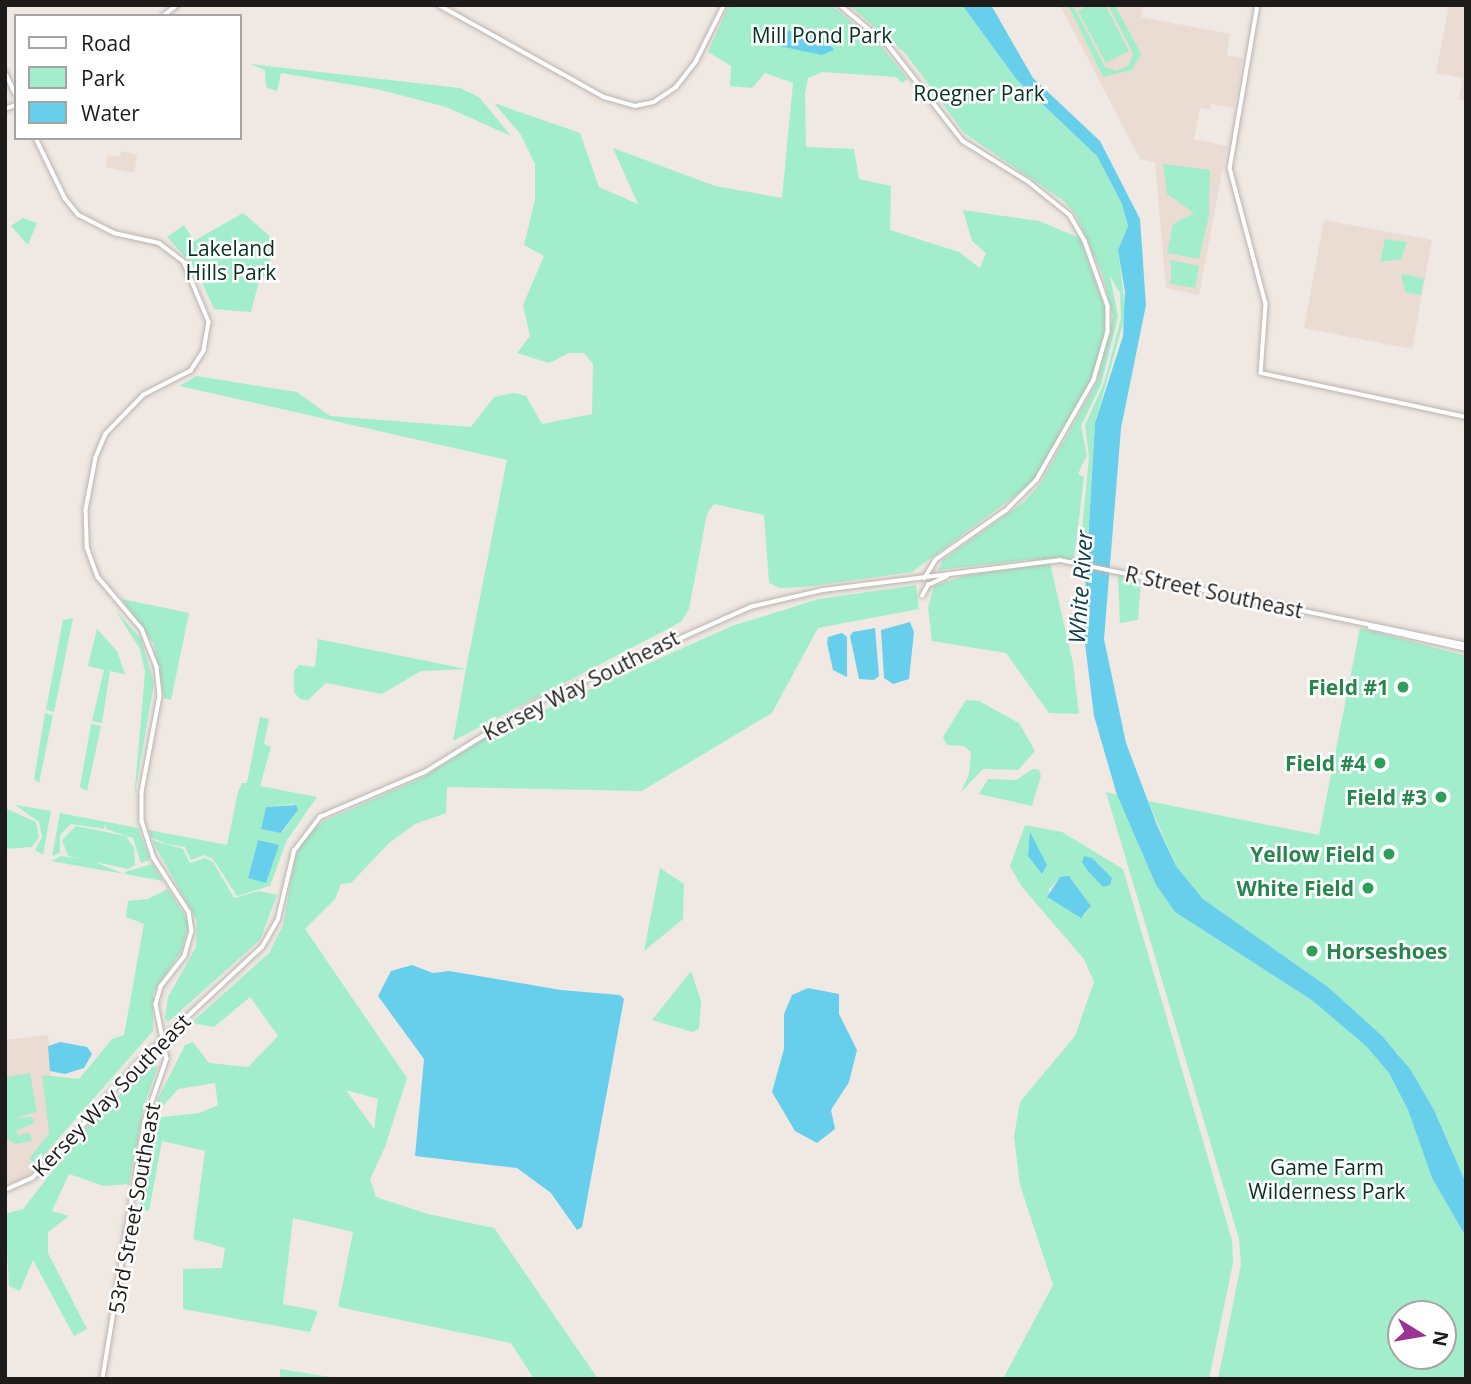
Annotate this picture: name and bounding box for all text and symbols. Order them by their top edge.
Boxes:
legend [14,14,242,140]
park label: Mill Pond Park [752,22,892,48]
text: Road [81,29,131,57]
text: Park [81,64,125,92]
park label: Roegner Park [913,80,1045,106]
text: Water [81,99,140,127]
park label: Lakeland Hills Park [186,235,276,285]
water label: White River [1062,529,1098,645]
street label: R Street Southeast [1123,561,1305,623]
street label: Kersey Way Southeast [479,625,683,745]
place label: Field #1 [1308,674,1389,700]
marker: Field #1 [1395,679,1411,695]
place label: Field #4 [1285,750,1366,776]
marker: Field #4 [1372,755,1388,771]
place label: Field #3 [1346,784,1427,810]
marker: Field #3 [1433,789,1449,805]
place label: Yellow Field [1250,841,1375,867]
marker: Yellow Field [1381,846,1397,862]
place label: White Field [1236,875,1354,901]
marker: White Field [1360,880,1376,896]
place label: Horseshoes [1326,938,1448,964]
marker: Horseshoes [1304,943,1320,959]
street label: Kersey Way Southeast [27,1008,195,1182]
street label: 53rd Street Southeast [103,1101,165,1315]
park label: Game Farm Wilderness Park [1248,1154,1406,1204]
north arrow [1387,1300,1457,1370]
text: N [1426,1329,1455,1349]

